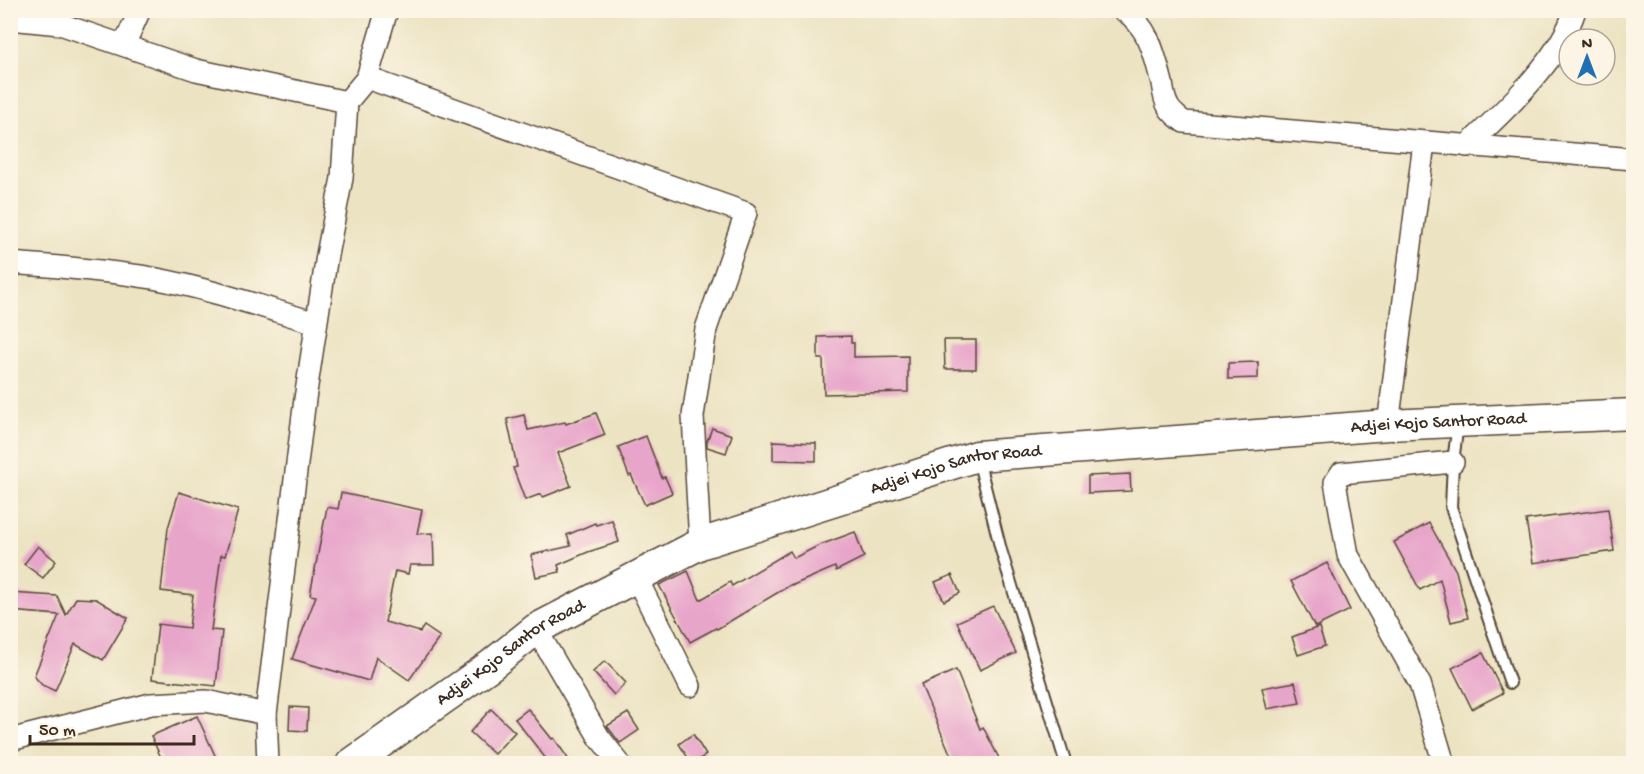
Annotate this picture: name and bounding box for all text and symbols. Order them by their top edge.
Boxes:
north arrow [1557,27,1617,87]
text: N [1582,36,1593,55]
street label: Adjei Kojo Santor Road [1350,408,1528,438]
street label: Adjei Kojo Santor Road [868,441,1043,500]
street label: Adjei Kojo Santor Road [432,594,590,711]
scale bar [30,708,194,746]
text: 50 m [39,721,76,742]

